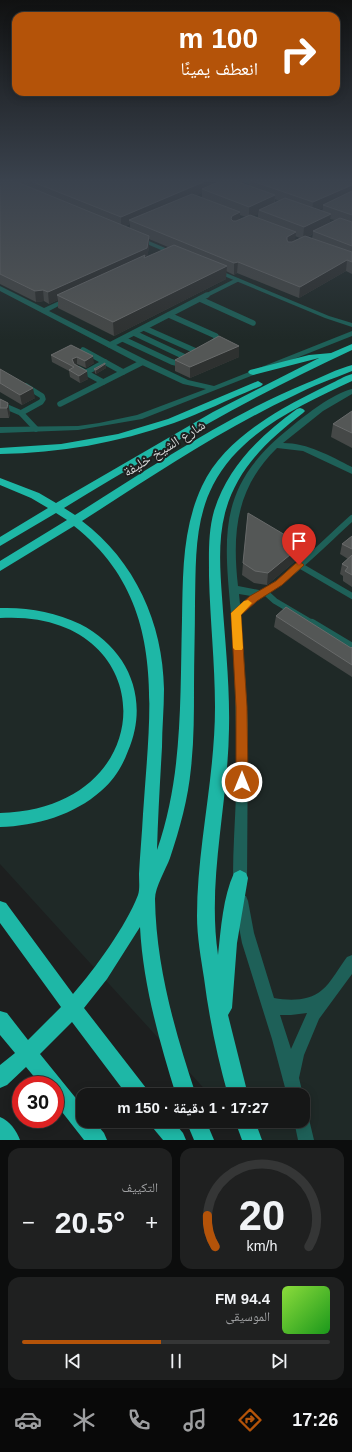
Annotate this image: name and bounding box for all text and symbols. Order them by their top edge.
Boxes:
text: 100 m [179,23,258,54]
icon: right [272,28,324,80]
text: انعطف يمينًا [180,59,258,79]
street label: شارع الشيخ خليفة [120,416,209,481]
pin [282,524,316,565]
icon: arrive [288,530,310,552]
position arrow [221,761,263,803]
speed limit sign: 30 [12,1076,64,1128]
text: 17:27 · 1 دقيقة · 150 m [117,1099,269,1116]
text: التكييف [122,1180,158,1195]
text: 20 [239,1191,285,1238]
text: 20.5° [55,1206,125,1239]
text: − [22,1210,35,1235]
text: + [145,1210,158,1235]
text: km/h [247,1237,278,1253]
text: 94.4 FM [215,1290,270,1307]
text: الموسيقى [226,1309,270,1324]
icon: previous [62,1350,84,1372]
icon: pause [165,1350,187,1372]
icon: next [268,1350,290,1372]
icon: car [14,1406,42,1434]
icon: climate [70,1406,98,1434]
icon: phone [125,1406,153,1434]
icon: music [181,1406,209,1434]
icon: directions [236,1406,264,1434]
text: 17:26 [292,1410,338,1430]

